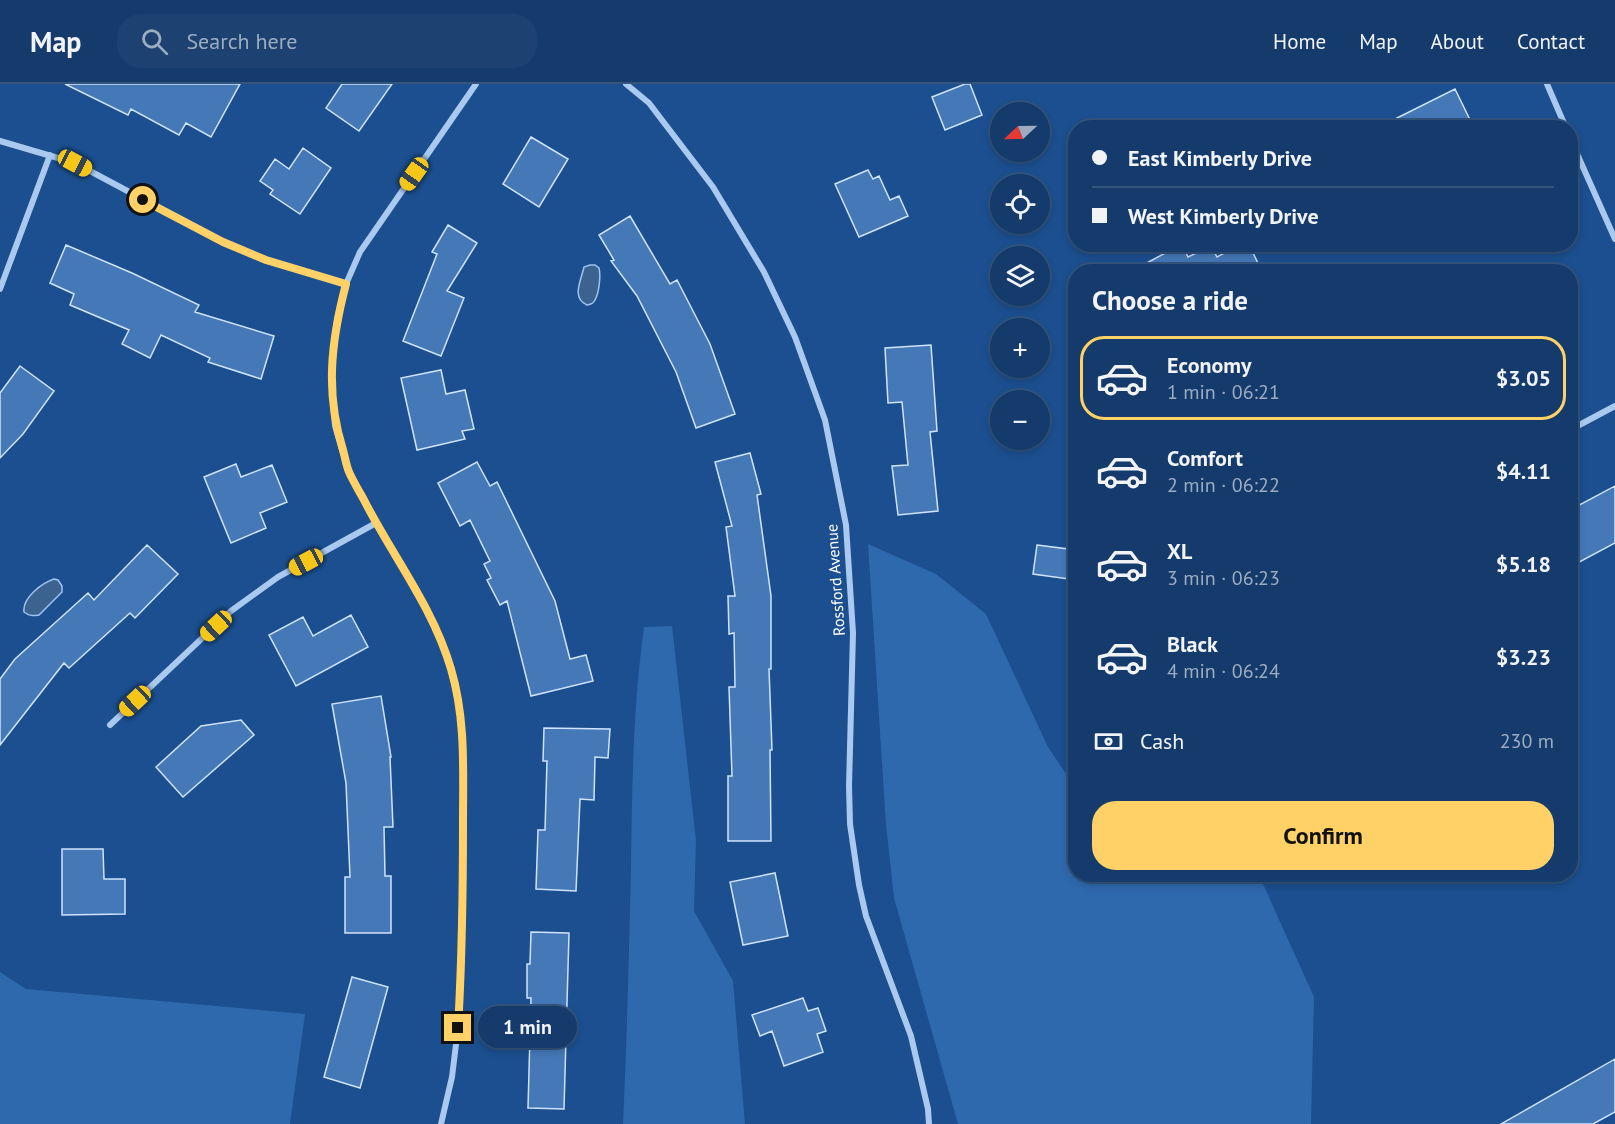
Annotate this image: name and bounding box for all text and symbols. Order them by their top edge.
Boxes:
search box [117,14,537,68]
text: Map [30,23,81,60]
icon: search [138,25,171,58]
text: Search here [186,27,297,55]
text: Home [1273,28,1326,55]
text: Map [1359,28,1398,55]
text: About [1431,28,1484,55]
text: Contact [1517,28,1585,55]
north arrow [990,102,1050,162]
map controls [990,102,1050,450]
text: East Kimberly Drive [1128,144,1312,172]
car [55,147,95,179]
car [396,154,432,194]
button: locate [990,174,1050,234]
route start [129,186,156,213]
text: West Kimberly Drive [1128,202,1319,230]
button: layers [990,246,1050,306]
text: Choose a ride [1092,283,1248,317]
button: + [990,318,1050,378]
icon: car [1095,351,1149,405]
text: Economy [1167,351,1251,379]
text: $3.05 [1496,364,1551,392]
text: 1 min · 06:21 [1167,379,1280,405]
button: − [990,390,1050,450]
icon: car [1095,444,1149,498]
text: Comfort [1167,444,1243,472]
text: $4.11 [1496,457,1551,485]
text: 2 min · 06:22 [1167,472,1280,498]
street label: Rossford Avenue [821,523,849,637]
icon: car [1095,537,1149,591]
text: XL [1167,537,1192,565]
car [286,546,326,578]
text: $5.18 [1496,550,1551,578]
text: 3 min · 06:23 [1167,565,1280,591]
car [197,607,235,645]
icon: car [1095,630,1149,684]
text: Black [1167,630,1218,658]
text: $3.23 [1496,643,1551,671]
text: 4 min · 06:24 [1167,658,1280,684]
car [116,682,154,720]
icon: cash [1092,725,1125,758]
text: Cash [1140,727,1184,755]
text: 230 m [1500,728,1554,754]
button: Confirm [1092,801,1554,870]
callout: 1 min [479,1007,578,1049]
route end [444,1014,471,1041]
text: 1 min [503,1014,552,1040]

